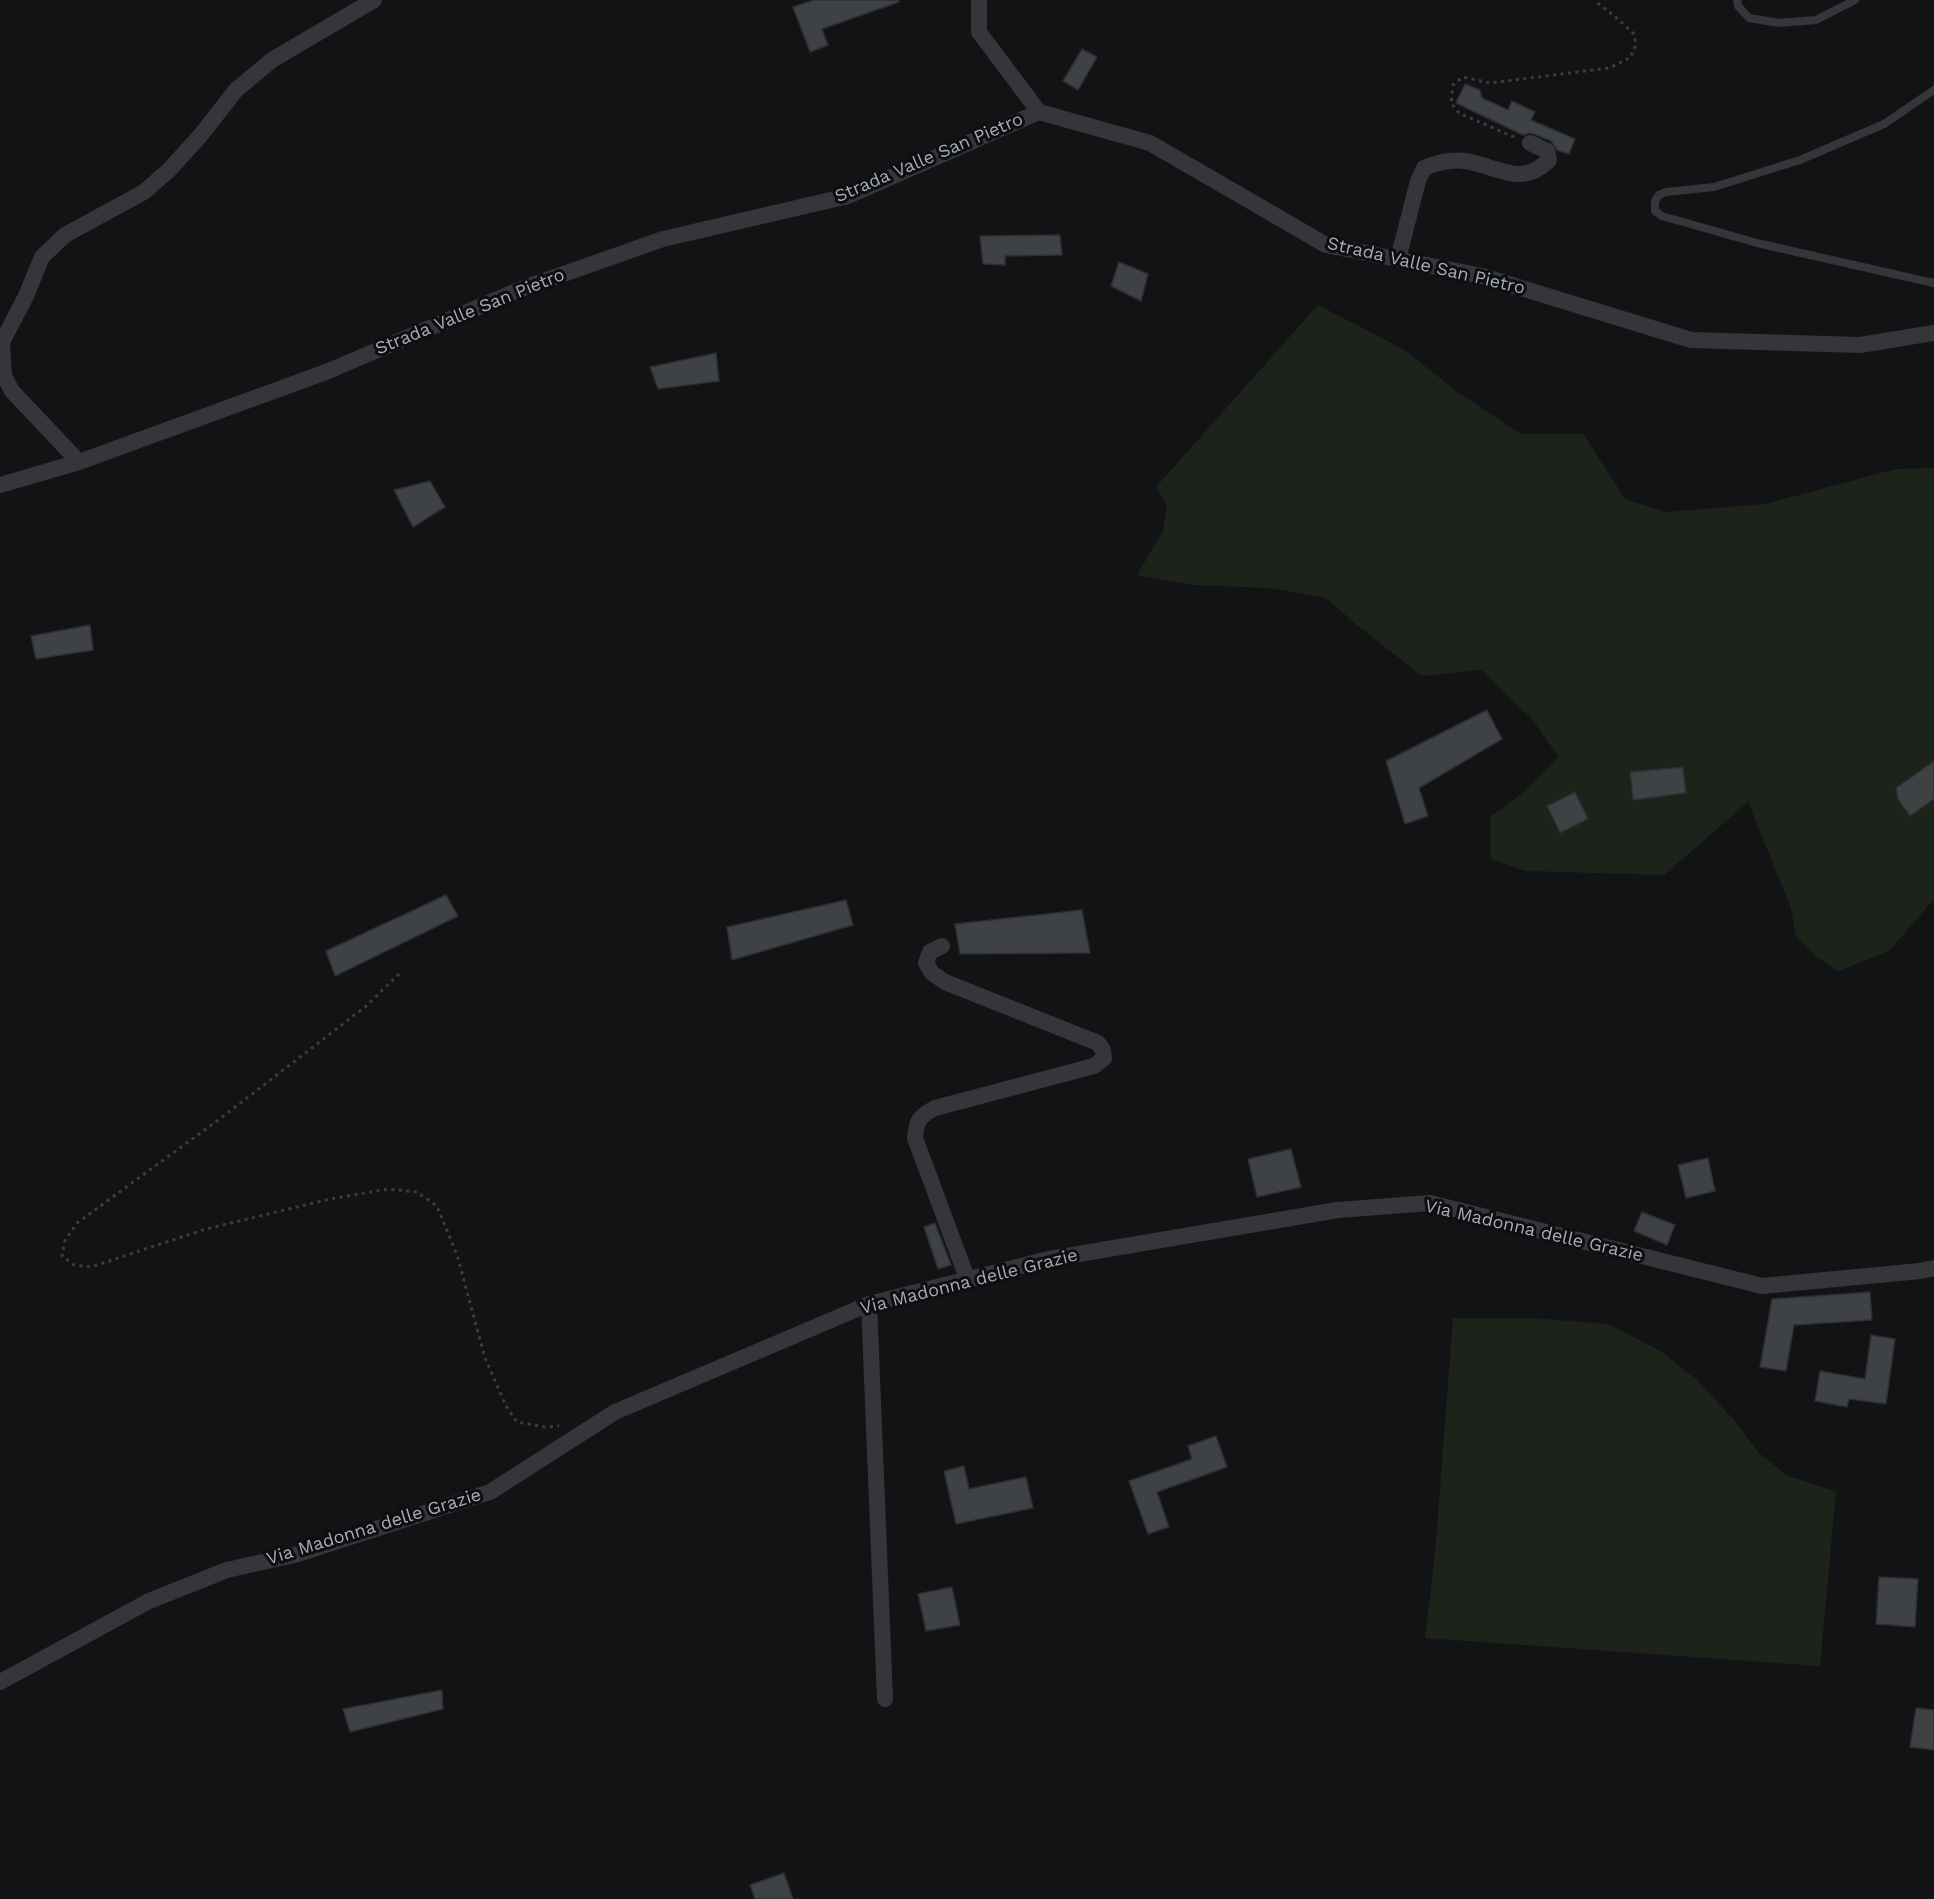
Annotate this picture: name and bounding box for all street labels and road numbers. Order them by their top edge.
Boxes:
street label: Strada Valle San Pietro [832,109,1026,207]
street label: Strada Valle San Pietro [1325,233,1527,299]
street label: Strada Valle San Pietro [372,264,568,360]
street label: Via Madonna delle Grazie [1423,1195,1645,1267]
street label: Via Madonna delle Grazie [858,1245,1080,1319]
street label: Via Madonna delle Grazie [264,1484,484,1570]

